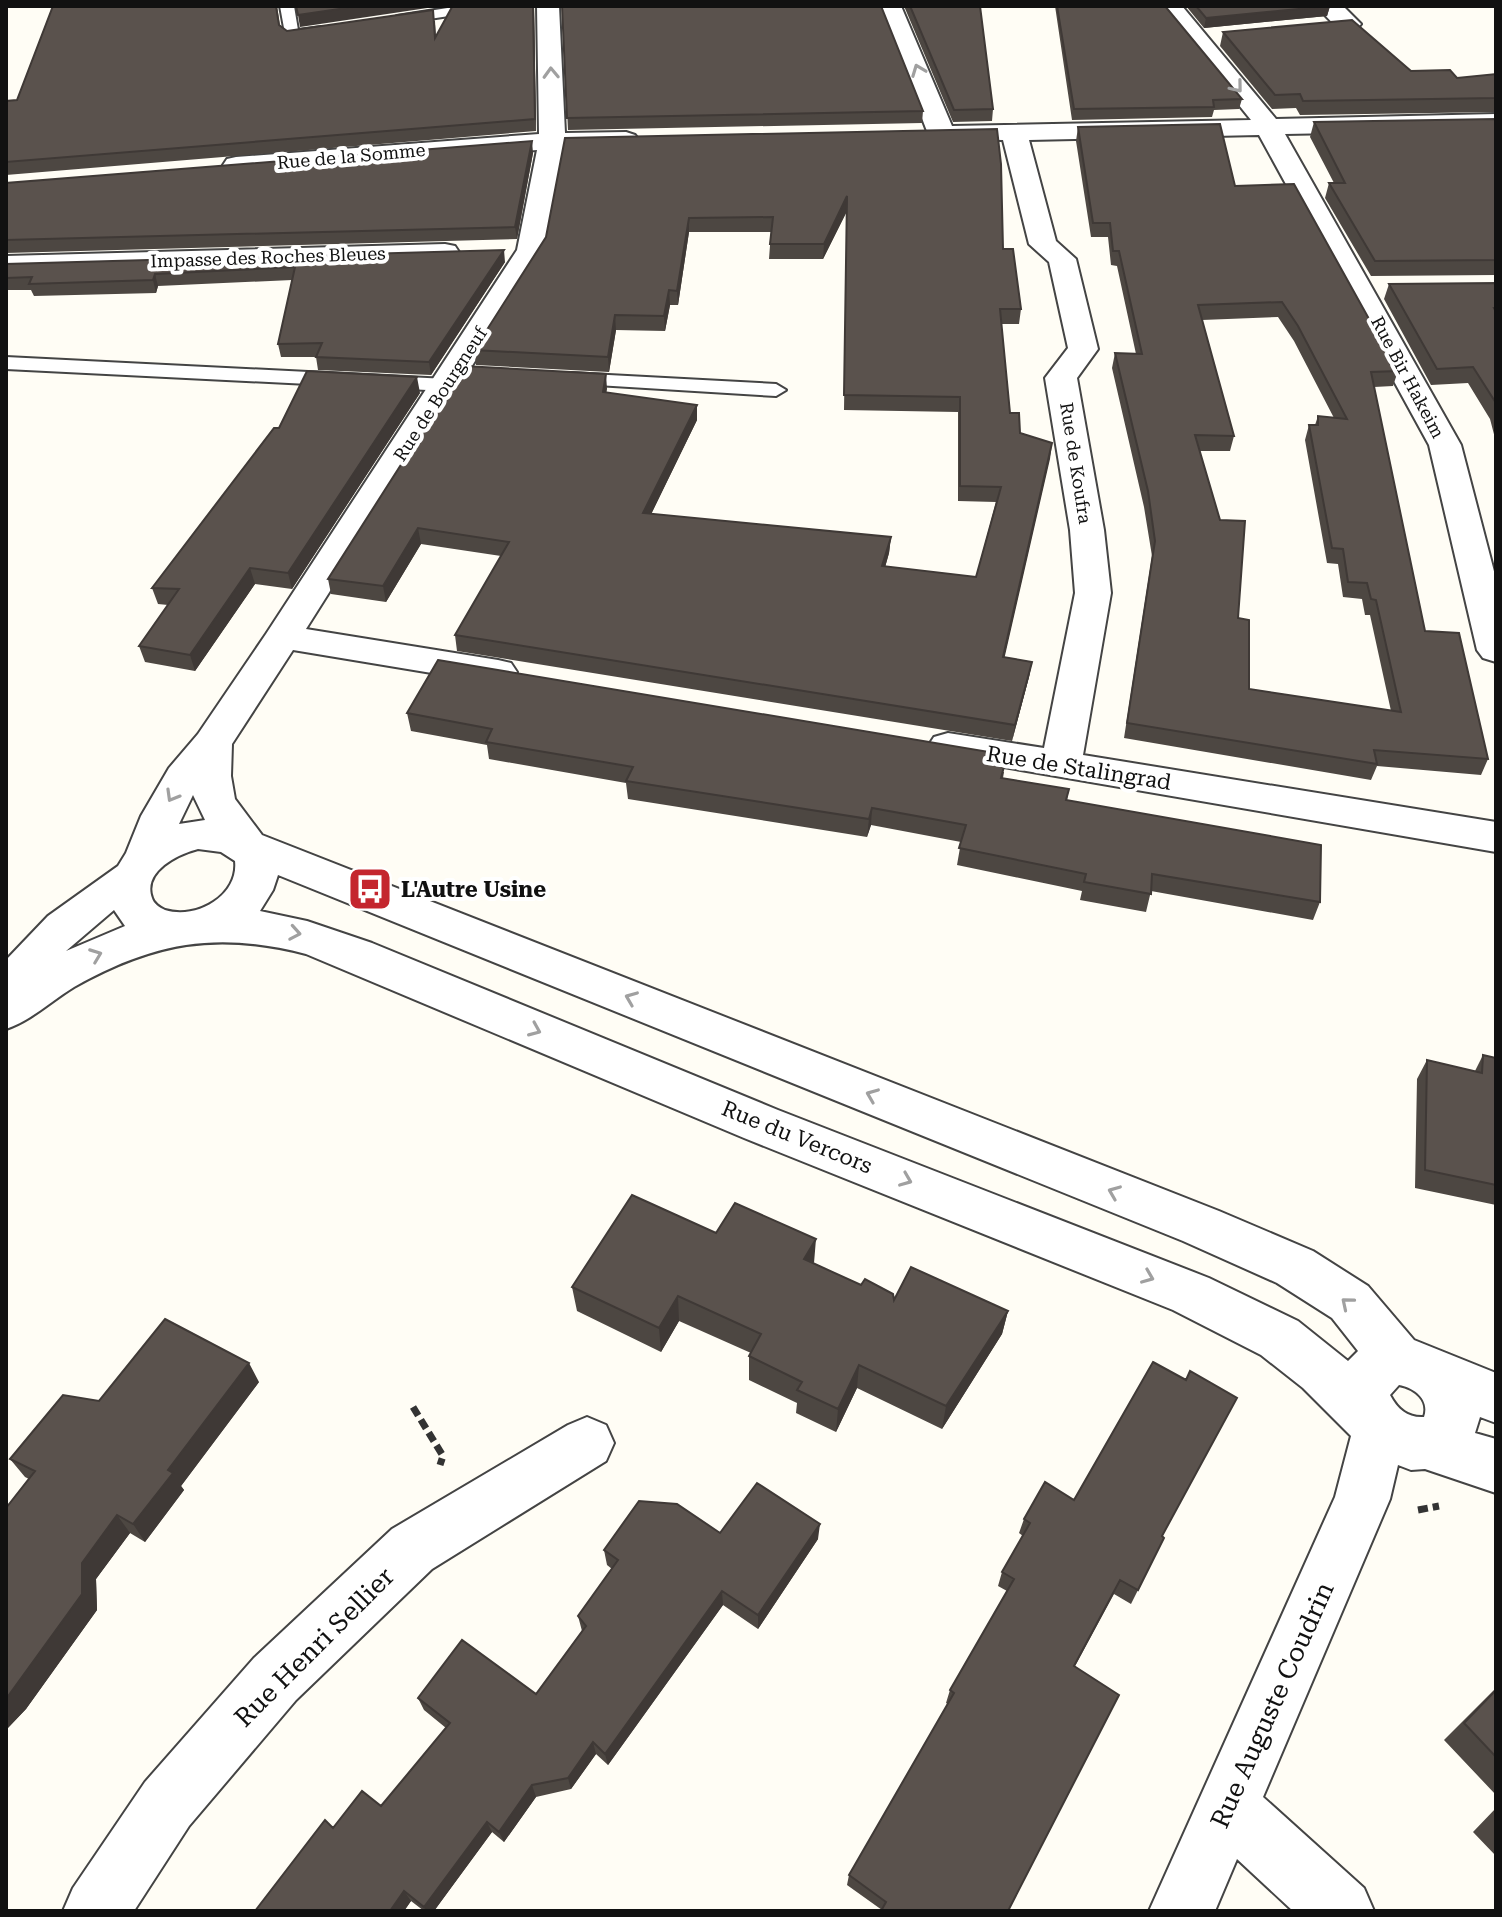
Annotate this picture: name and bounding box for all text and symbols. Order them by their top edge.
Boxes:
one-way arrow [911,63,928,77]
one-way arrow [542,66,559,79]
one-way arrow [1227,78,1242,92]
street label: Rue de la Somme [276,139,426,173]
street label: Impasse des Roches Bleues [150,242,386,272]
street label: Rue Bir Hakeim [1367,312,1449,442]
street label: Rue de Bourgneuf [389,322,492,465]
street label: Rue de Koufra [1056,401,1096,525]
street label: Rue de Stalingrad [985,741,1173,795]
one-way arrow [167,787,182,802]
bus stop icon: L'Autre Usine [346,865,394,913]
place label: L'Autre Usine [401,877,546,902]
one-way arrow [288,923,301,940]
one-way arrow [88,948,102,965]
one-way arrow [625,991,639,1008]
one-way arrow [528,1020,542,1037]
one-way arrow [866,1088,880,1105]
street label: Rue du Vercors [718,1095,876,1179]
one-way arrow [898,1171,912,1187]
one-way arrow [1108,1185,1122,1201]
one-way arrow [1140,1267,1154,1284]
one-way arrow [1342,1298,1357,1313]
street label: Rue Henri Sellier [228,1561,400,1733]
street label: Rue Auguste Coudrin [1204,1577,1340,1833]

